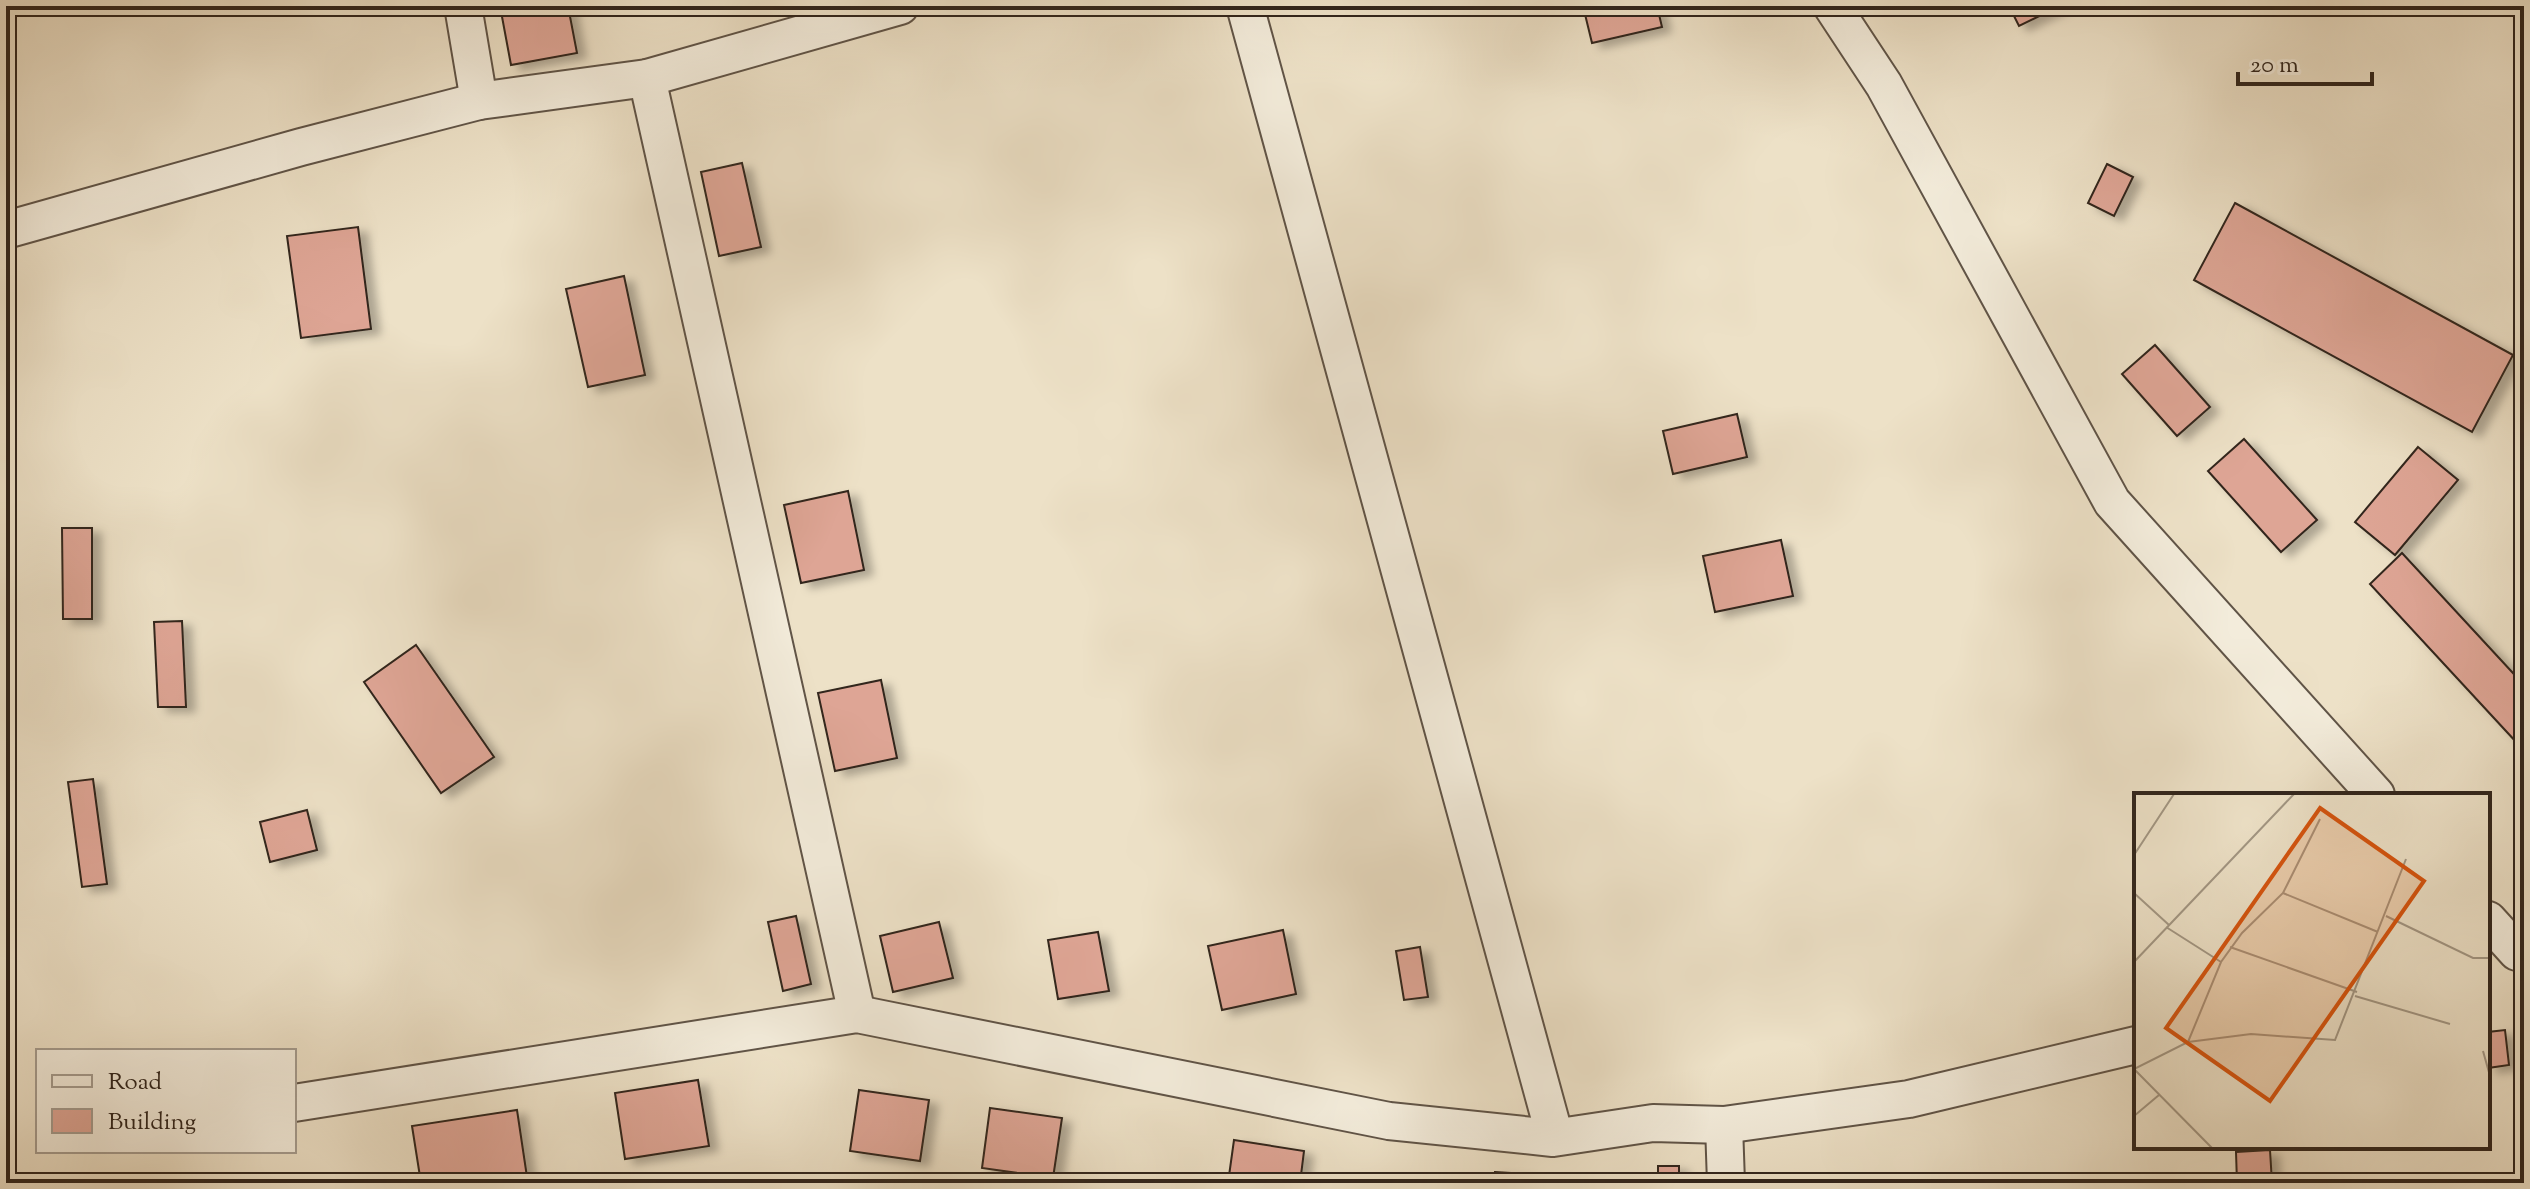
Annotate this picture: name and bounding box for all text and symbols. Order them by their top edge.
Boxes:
scale bar [2238,36,2372,86]
text: 20 m [2250,49,2299,83]
inset map [2134,793,2490,1149]
legend [36,1049,296,1153]
text: Road [108,1066,162,1100]
text: Building [108,1106,197,1140]

